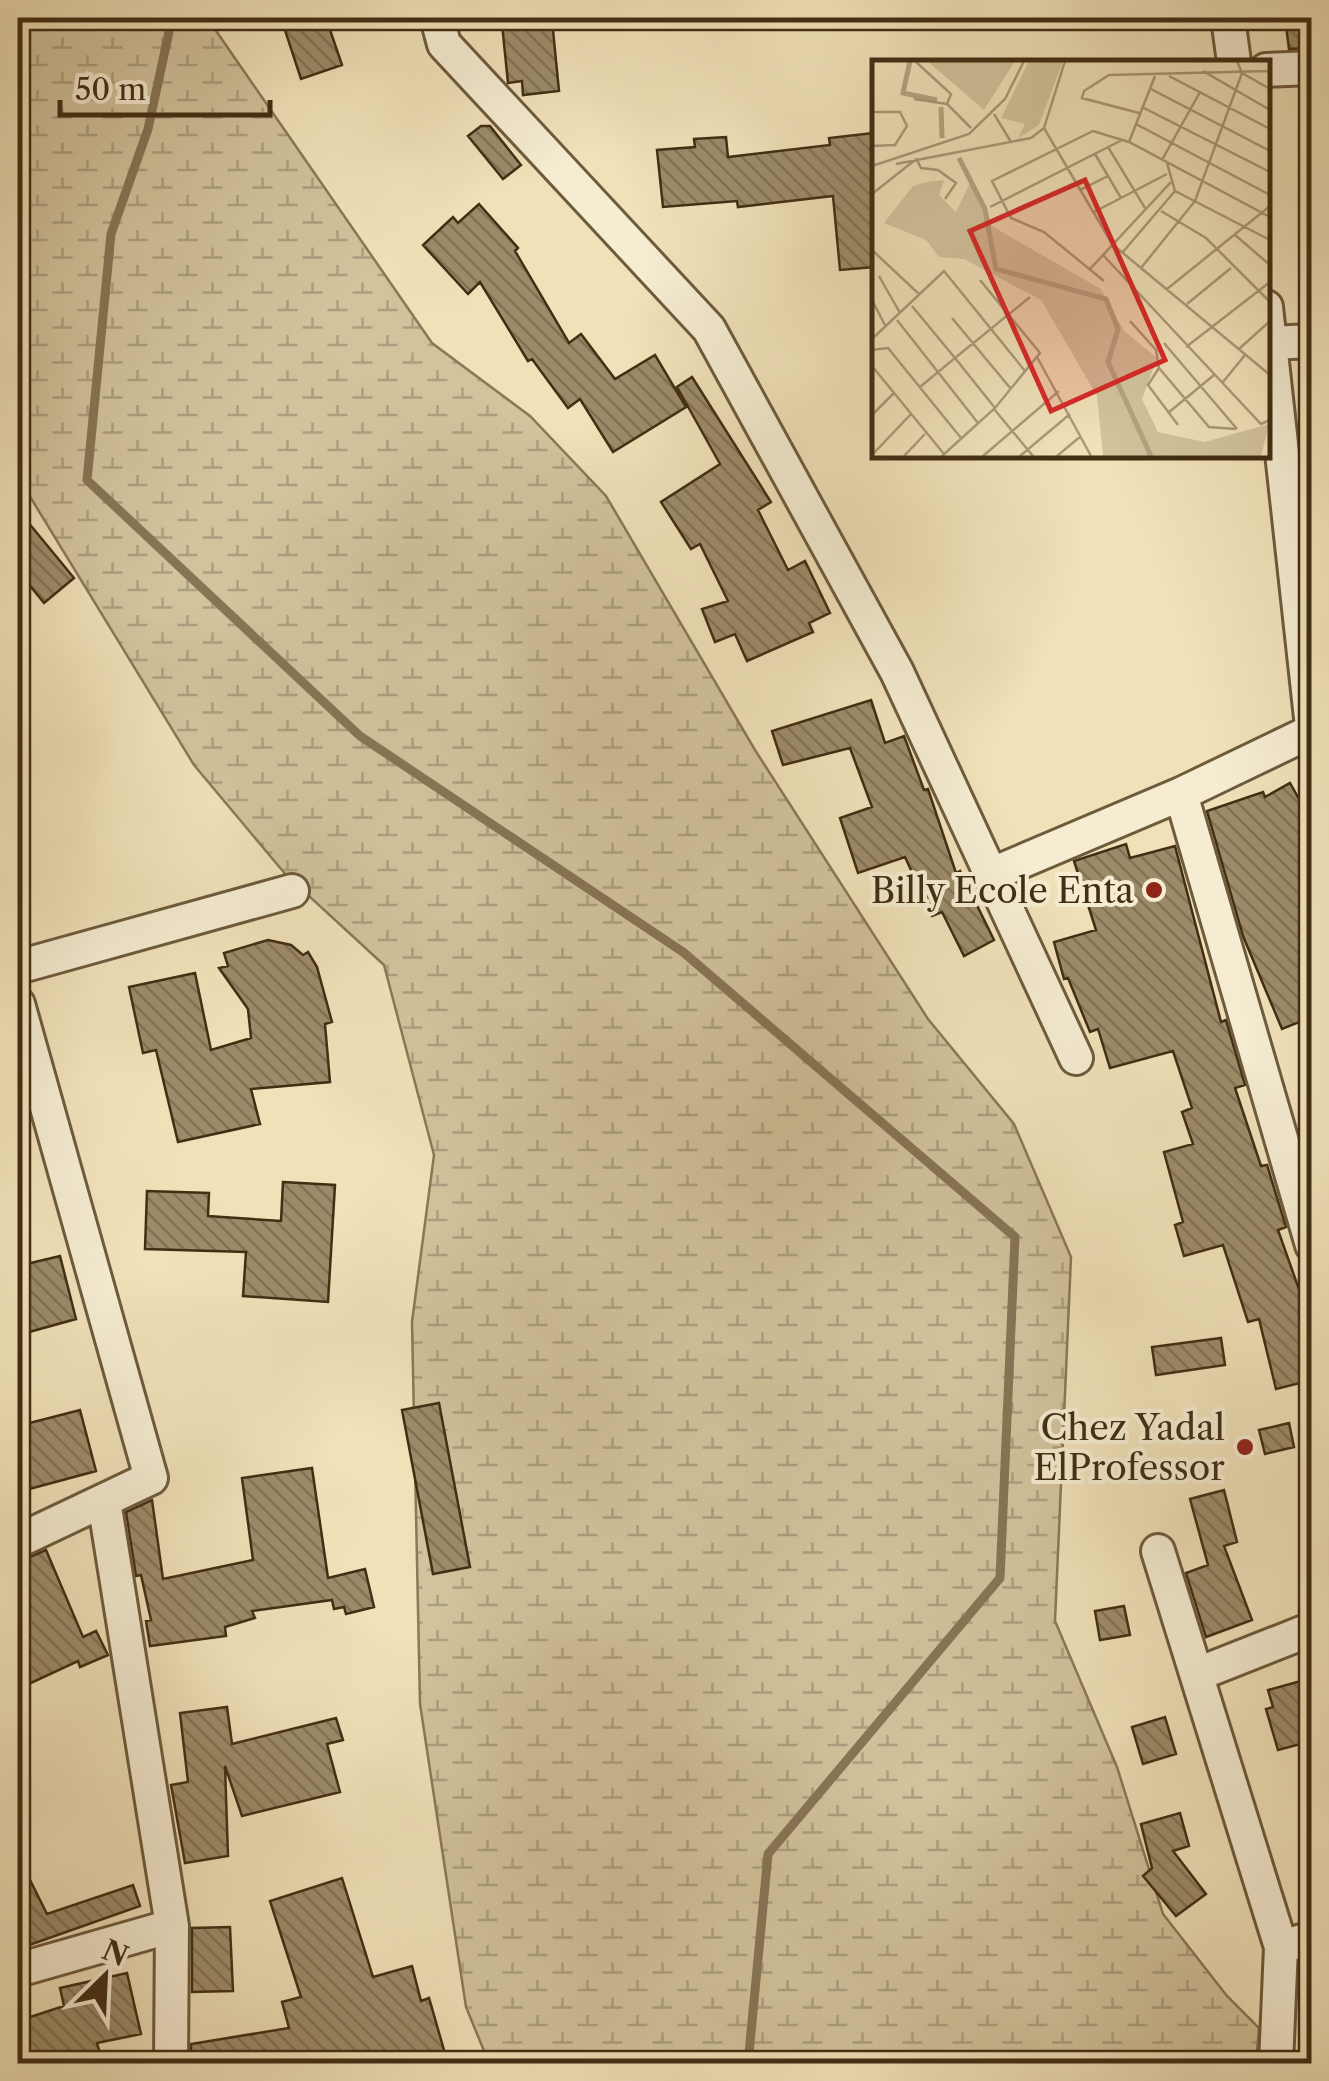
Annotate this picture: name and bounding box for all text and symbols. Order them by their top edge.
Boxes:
scale bar [60,55,270,117]
inset map [872,60,1269,458]
text: 50 m [75,71,146,108]
place label: Billy Ecole Enta [871,869,1135,912]
marker: Billy Ecole Enta [1143,879,1165,901]
place label: Chez Yadal ElProfessor [1033,1406,1225,1489]
marker: Chez Yadal ElProfessor [1234,1436,1256,1458]
north arrow [55,1926,155,2026]
text: N [97,1933,133,1974]

